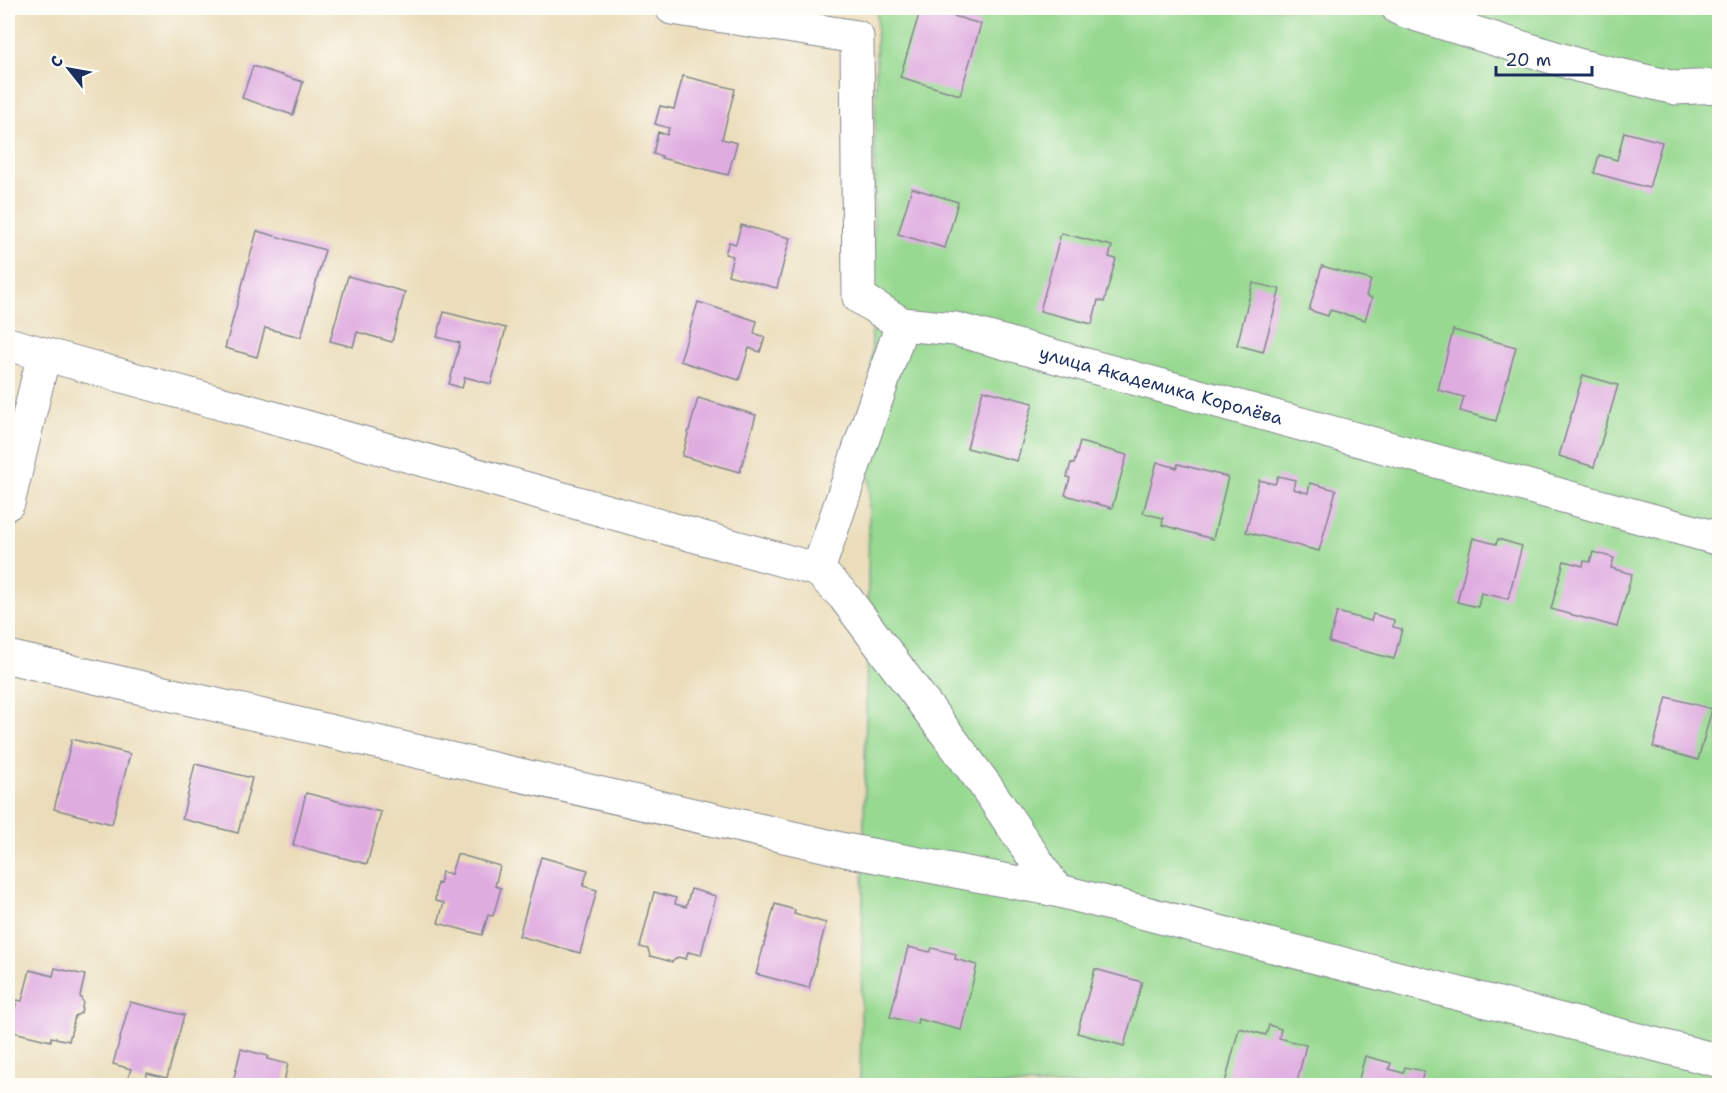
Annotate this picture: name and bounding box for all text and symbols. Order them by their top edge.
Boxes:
north arrow [39,39,99,99]
scale bar [1496,39,1592,77]
text: 20 m [1505,48,1551,72]
text: С [45,52,68,71]
street label: улица Академика Королёва [1037,341,1286,430]

